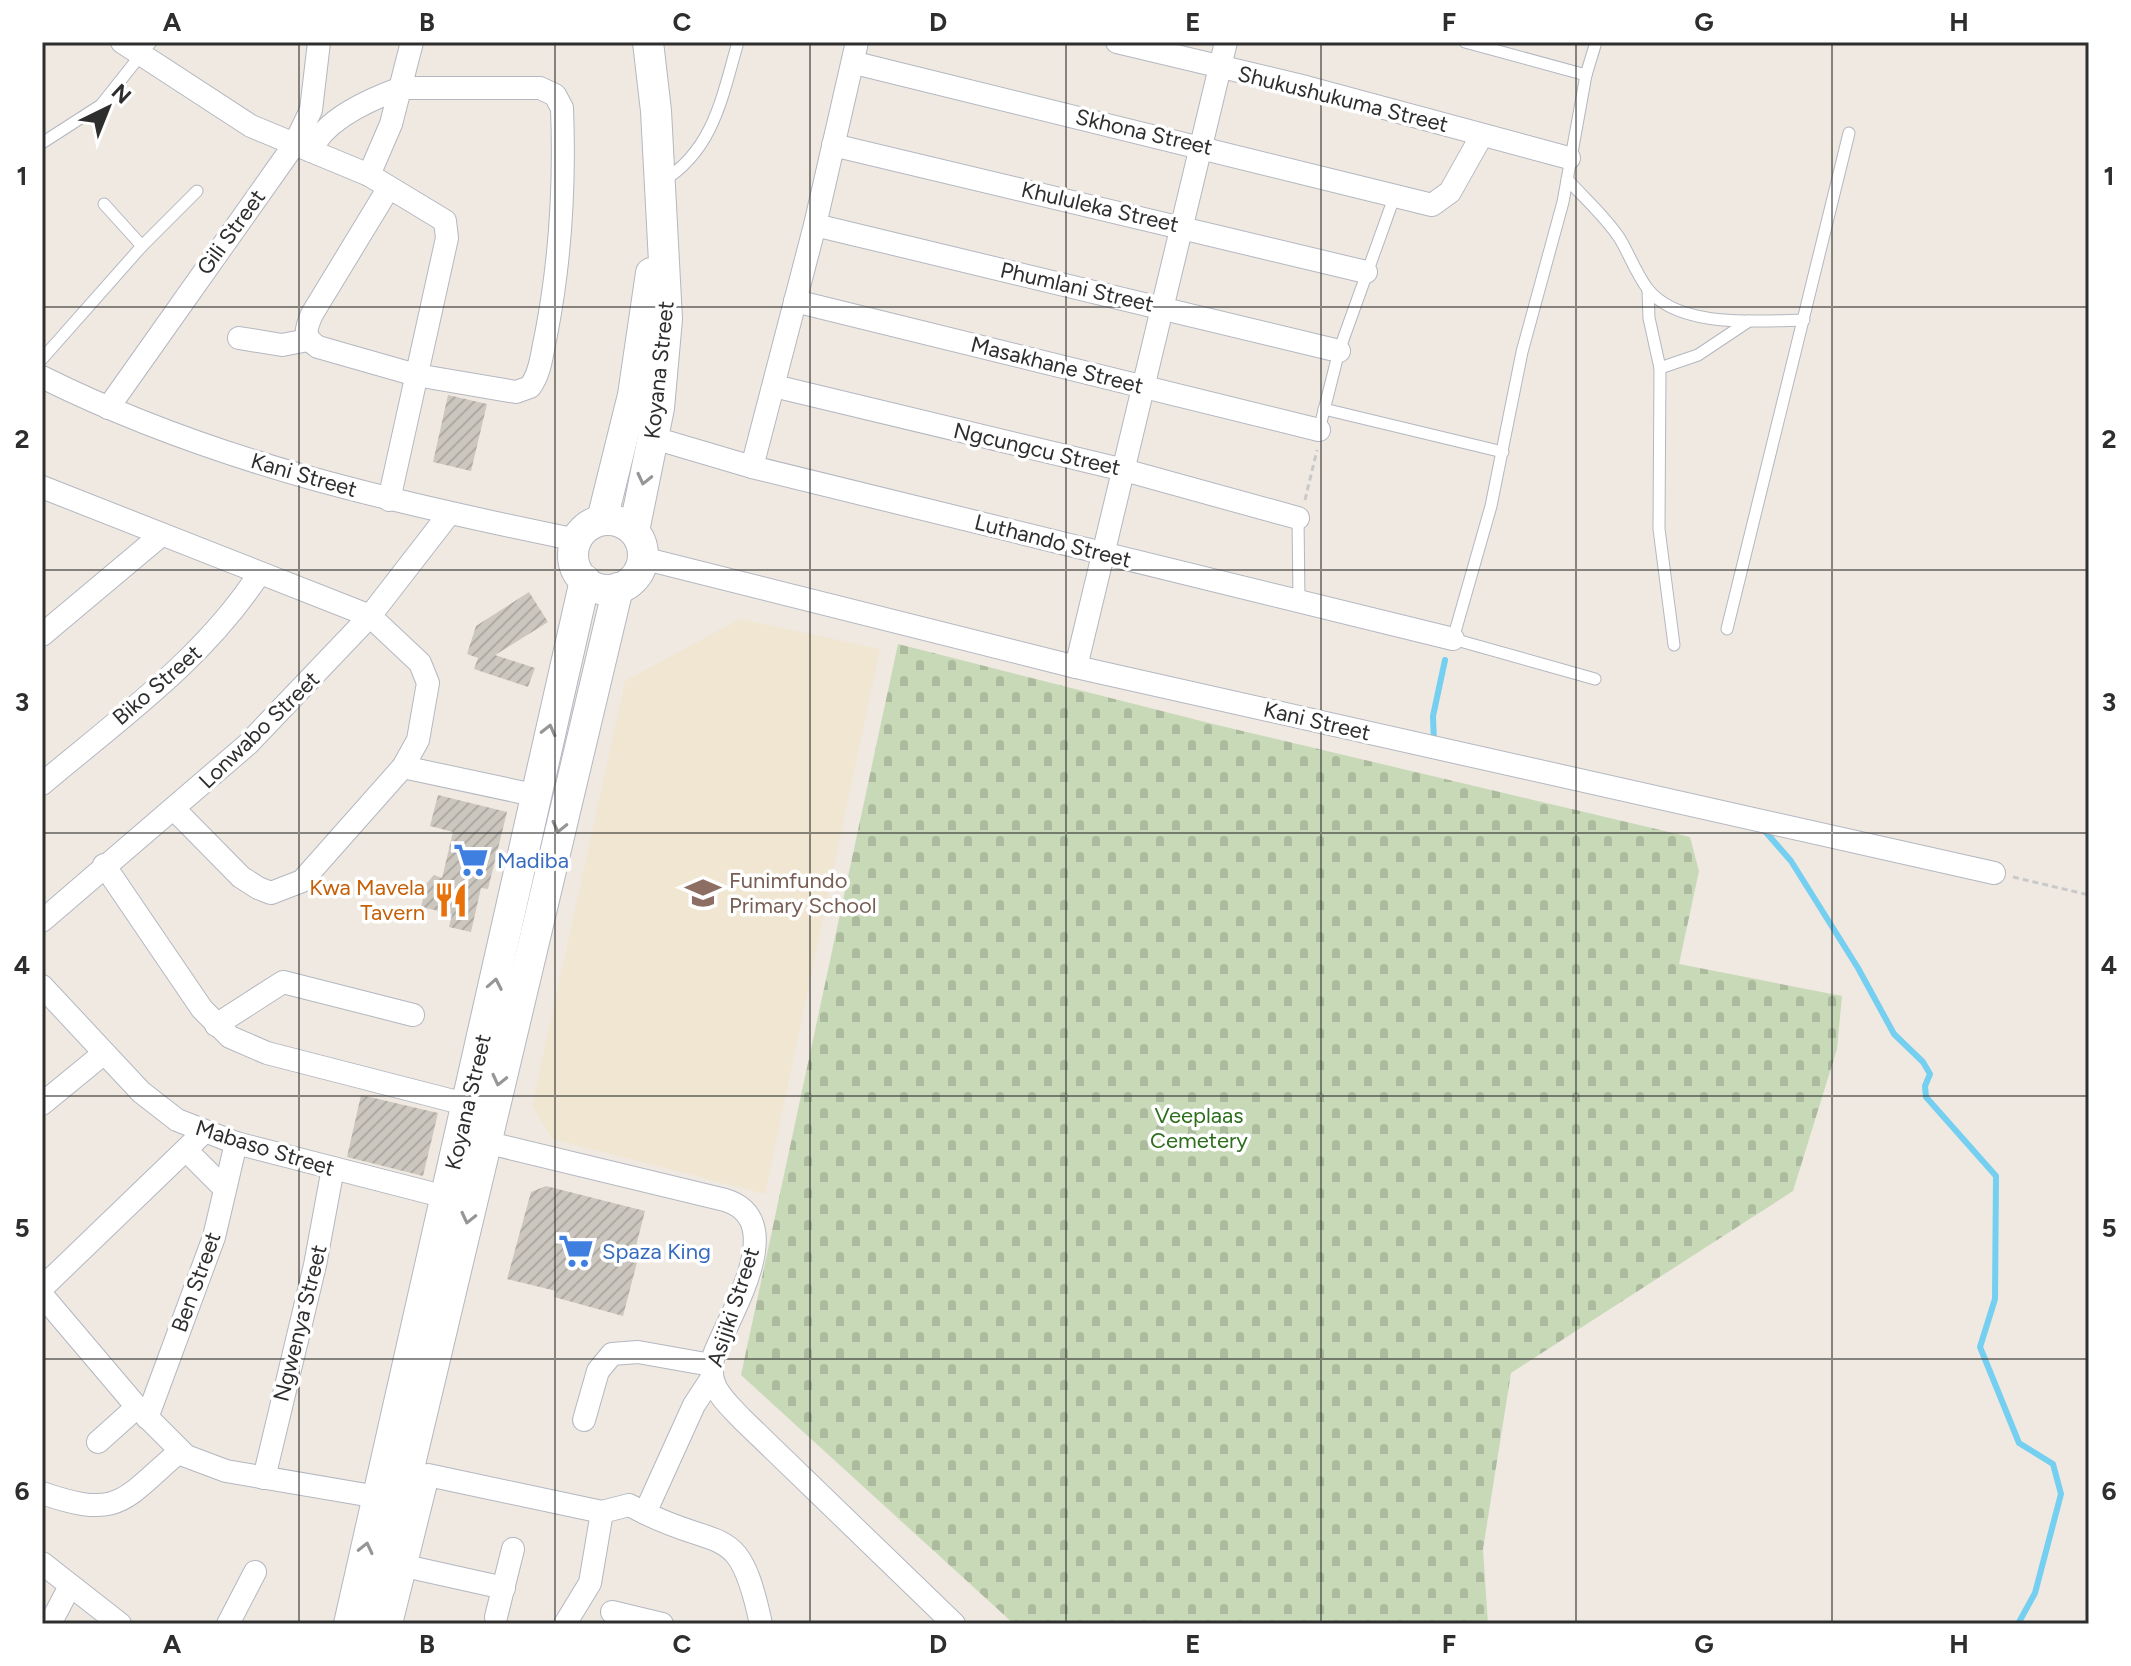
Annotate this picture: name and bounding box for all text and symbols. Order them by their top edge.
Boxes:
text: A [163,6,182,38]
text: B [419,6,435,38]
text: C [673,6,692,38]
text: D [929,6,947,38]
text: E [1185,6,1201,38]
text: F [1442,6,1456,38]
text: G [1694,6,1714,38]
text: H [1949,6,1969,38]
street label: Shukushukuma Street [1235,60,1451,138]
north arrow [68,68,148,148]
text: N [106,78,137,109]
street label: Skhona Street [1073,103,1215,161]
text: 1 [17,160,27,192]
text: 1 [2104,160,2114,192]
street label: Khululeka Street [1019,176,1181,238]
street label: Gili Street [191,184,271,280]
street label: Phumlani Street [998,256,1156,318]
street label: Koyana Street [638,300,680,440]
street label: Masakhane Street [968,331,1146,399]
street label: Ngcungcu Street [951,417,1123,481]
text: 2 [14,423,30,455]
text: 2 [2101,423,2117,455]
street label: Kani Street [248,447,360,503]
one-way arrow [636,471,653,485]
street label: Luthando Street [972,508,1134,574]
street label: Biko Street [107,639,207,731]
street label: Lonwabo Street [193,666,325,794]
text: 3 [15,686,29,718]
text: 3 [2102,686,2116,718]
street label: Kani Street [1261,696,1373,746]
one-way arrow [540,724,557,737]
one-way arrow [551,819,568,833]
supermarket icon: Madiba [452,841,490,879]
place label: Madiba [497,847,569,874]
place label: Funimfundo Primary School [729,867,877,919]
place label: Kwa Mavela Tavern [309,874,425,926]
school or university icon: Funimfundo Primary School [684,874,722,912]
restaurant icon: Kwa Mavela Tavern [432,881,470,919]
text: 4 [14,949,30,981]
text: 4 [2101,949,2117,981]
one-way arrow [485,977,502,991]
street label: Koyana Street [439,1031,497,1173]
one-way arrow [492,1073,509,1086]
park label: Veeplaas Cemetery [1150,1102,1248,1154]
street label: Mabaso Street [192,1114,338,1182]
one-way arrow [460,1210,477,1224]
text: 5 [14,1212,30,1244]
text: 5 [2101,1212,2117,1244]
street label: Ben Street [165,1228,227,1336]
supermarket icon: Spaza King [557,1232,595,1270]
place label: Spaza King [602,1238,711,1265]
street label: Ngwenya Street [267,1242,333,1404]
street label: Asijiki Street [701,1244,765,1370]
text: 6 [14,1475,30,1507]
text: 6 [2101,1475,2117,1507]
one-way arrow [356,1541,373,1555]
text: A [163,1628,182,1660]
text: B [419,1628,435,1660]
text: C [673,1628,692,1660]
text: D [929,1628,947,1660]
text: E [1185,1628,1201,1660]
text: F [1442,1628,1456,1660]
text: G [1694,1628,1714,1660]
text: H [1949,1628,1969,1660]

